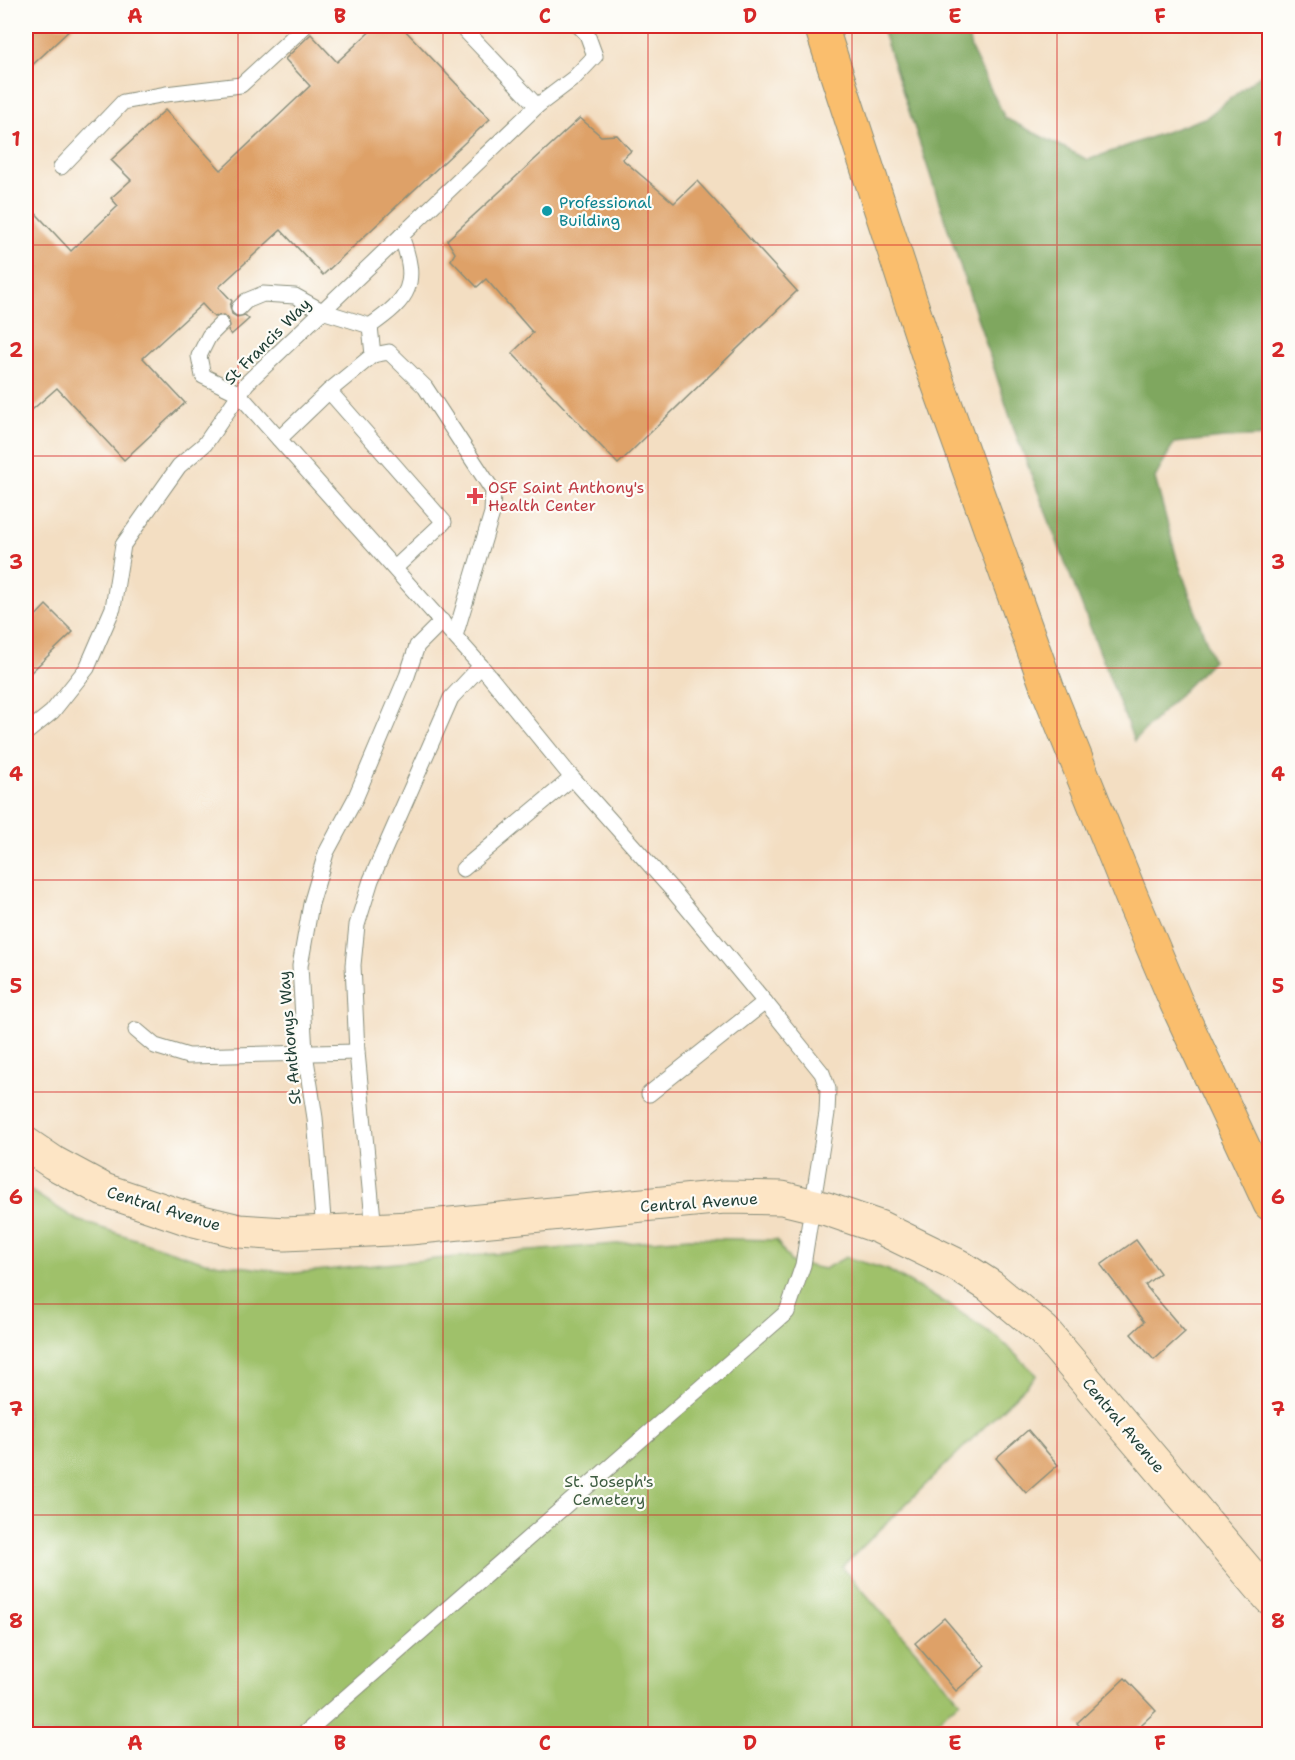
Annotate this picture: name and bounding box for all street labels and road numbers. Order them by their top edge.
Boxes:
street label: St Francis Way [219,293,315,389]
street label: St Anthonys Way [273,970,306,1106]
street label: Central Avenue [104,1181,223,1236]
street label: Central Avenue [639,1188,759,1217]
street label: Central Avenue [1078,1373,1170,1477]

